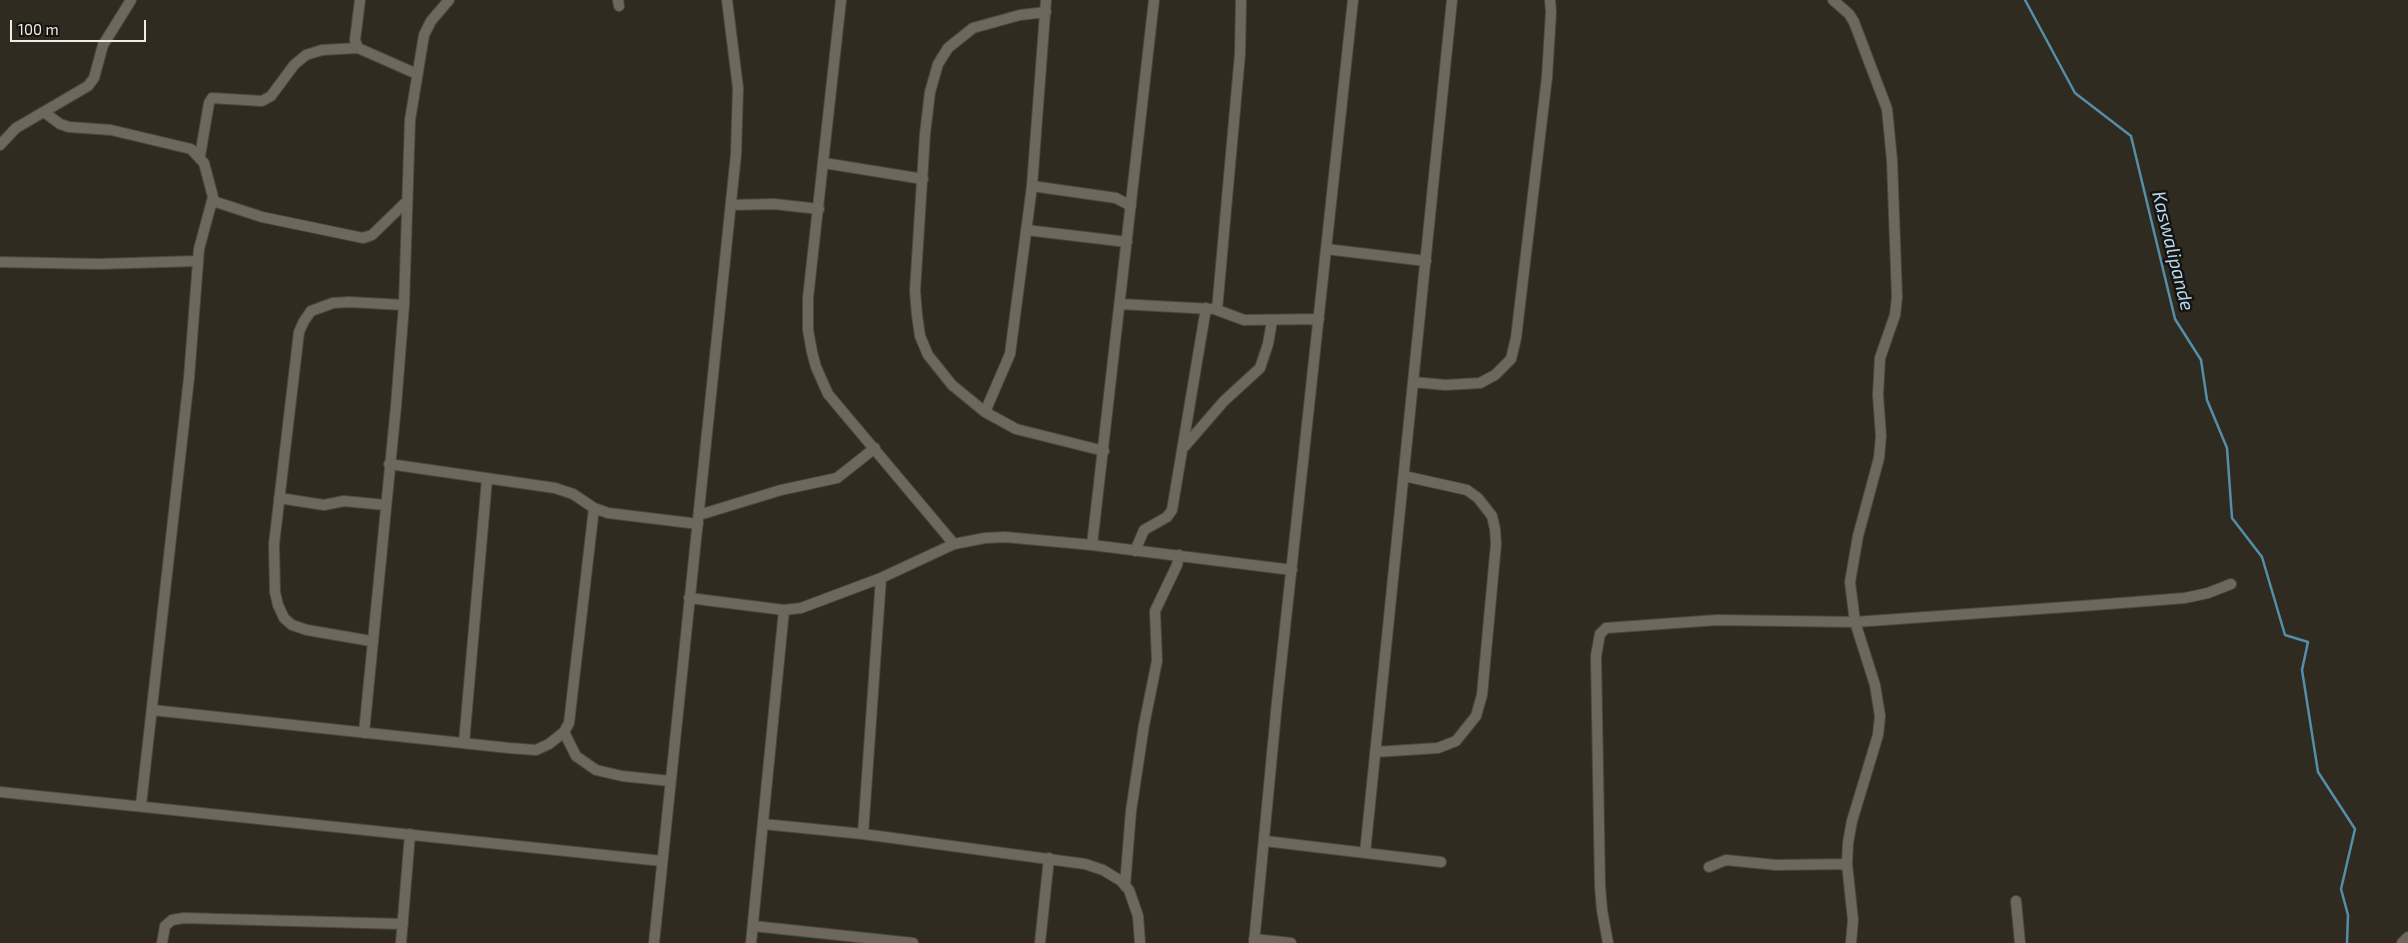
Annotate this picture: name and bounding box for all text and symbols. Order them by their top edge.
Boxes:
scale bar [12,10,149,42]
text: 100 m [18,20,59,38]
water label: Kaswalipande [2147,189,2199,313]

